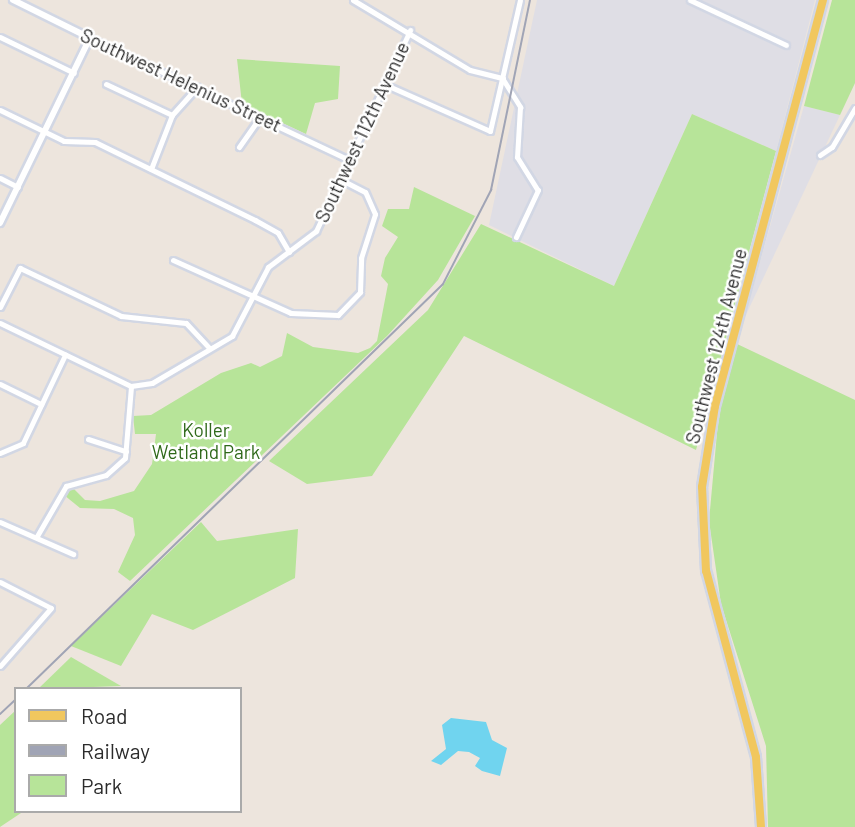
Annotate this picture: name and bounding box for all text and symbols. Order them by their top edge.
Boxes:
street label: Southwest Helenius Street [77,23,285,137]
street label: Southwest 112th Avenue [310,38,414,226]
street label: Southwest 124th Avenue [681,246,751,446]
park label: Koller Wetland Park [152,419,260,463]
legend [14,687,242,813]
text: Road [81,703,127,728]
text: Railway [81,738,150,763]
text: Park [81,773,122,798]

